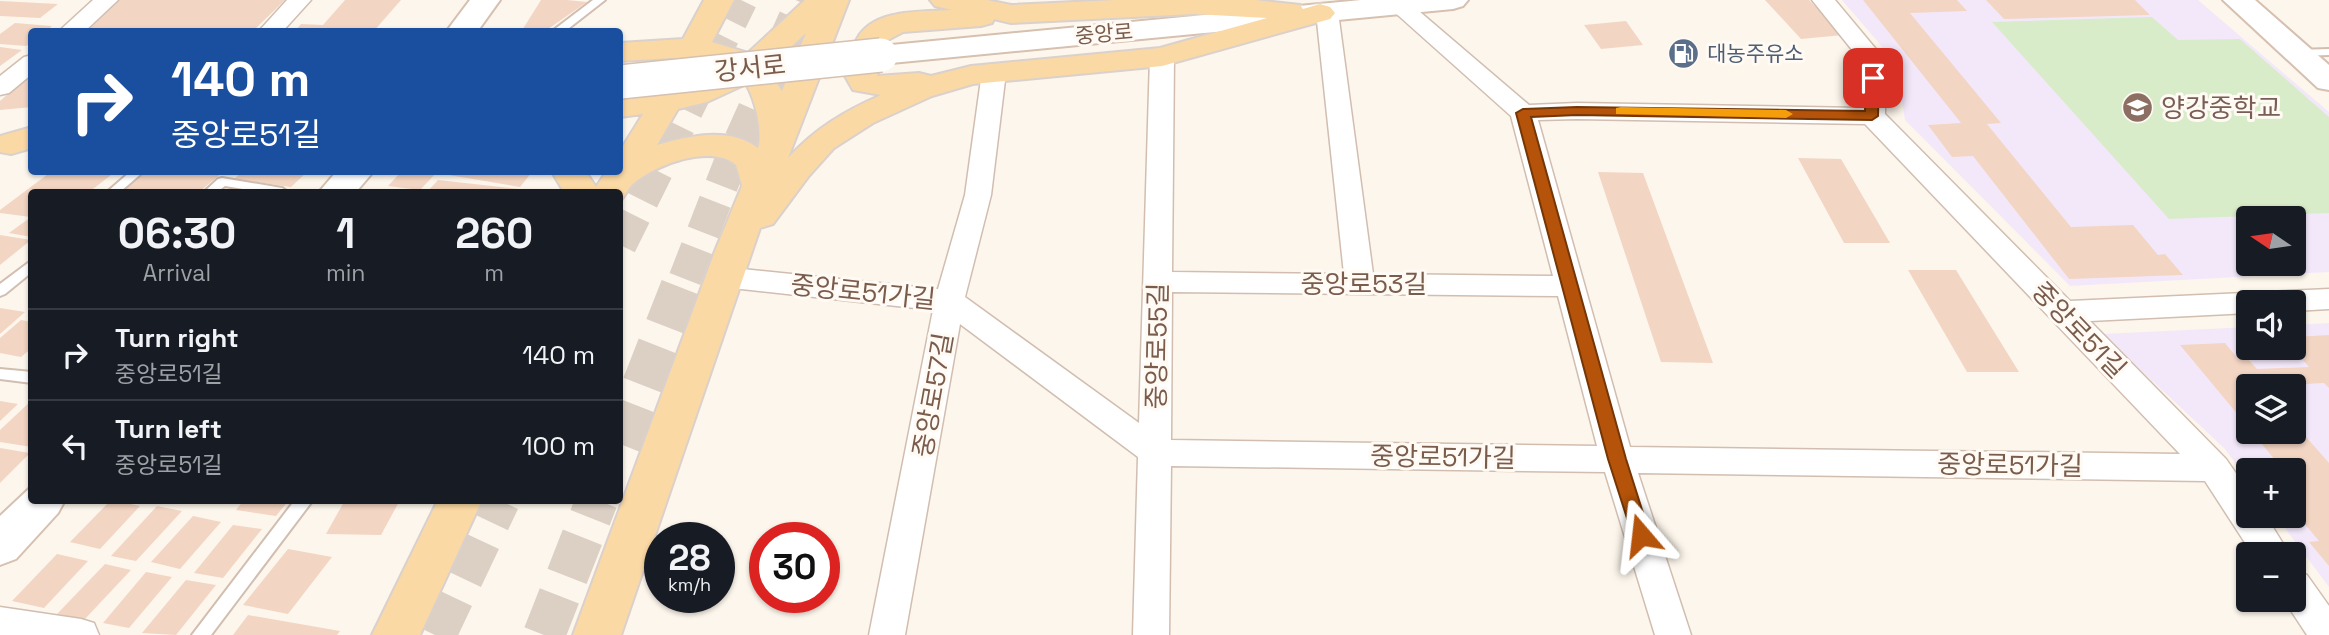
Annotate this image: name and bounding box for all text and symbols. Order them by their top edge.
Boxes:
street label: 중앙로 [1074,18,1134,49]
fuel station icon: 대농주유소 [1667,37,1701,71]
place label: 대농주유소 [1707,40,1804,67]
street label: 강서로 [713,47,787,89]
text: 140 m [171,48,310,110]
pin [1843,48,1903,108]
icon: right [56,56,147,147]
icon: arrive [1854,59,1892,97]
school or university icon: 양강중학교 [2121,91,2155,125]
place label: 양강중학교 [2161,91,2281,125]
text: 중앙로51길 [171,115,321,155]
north arrow [2236,206,2306,276]
map controls [2236,206,2306,612]
text: 06:30 [118,207,236,260]
text: 1 [336,207,355,260]
text: 260 [455,207,533,260]
text: Arrival [143,258,211,288]
text: min [326,258,365,288]
text: m [484,258,504,288]
street label: 중앙로51가길 [789,267,937,317]
street label: 중앙로53길 [1301,267,1427,301]
street label: 중앙로51길 [2024,274,2134,386]
street label: 중앙로55길 [1139,282,1175,410]
button: sound [2236,290,2306,360]
text: Turn right [115,321,239,355]
street label: 중앙로57길 [905,330,961,460]
icon: right [56,336,94,374]
text: 140 m [522,338,595,372]
text: 중앙로51길 [115,359,223,389]
button: layers [2236,374,2306,444]
text: Turn left [115,412,222,446]
icon: left [56,427,94,465]
text: 100 m [522,429,595,463]
street label: 중앙로51가길 [1370,439,1516,475]
street label: 중앙로51가길 [1937,447,2083,483]
text: 중앙로51길 [115,450,223,480]
button: + [2236,458,2306,528]
position arrow [1604,498,1678,572]
speed limit sign: 30 [749,522,840,613]
text: 28 [669,536,710,580]
button: − [2236,542,2306,612]
text: km/h [668,573,711,596]

